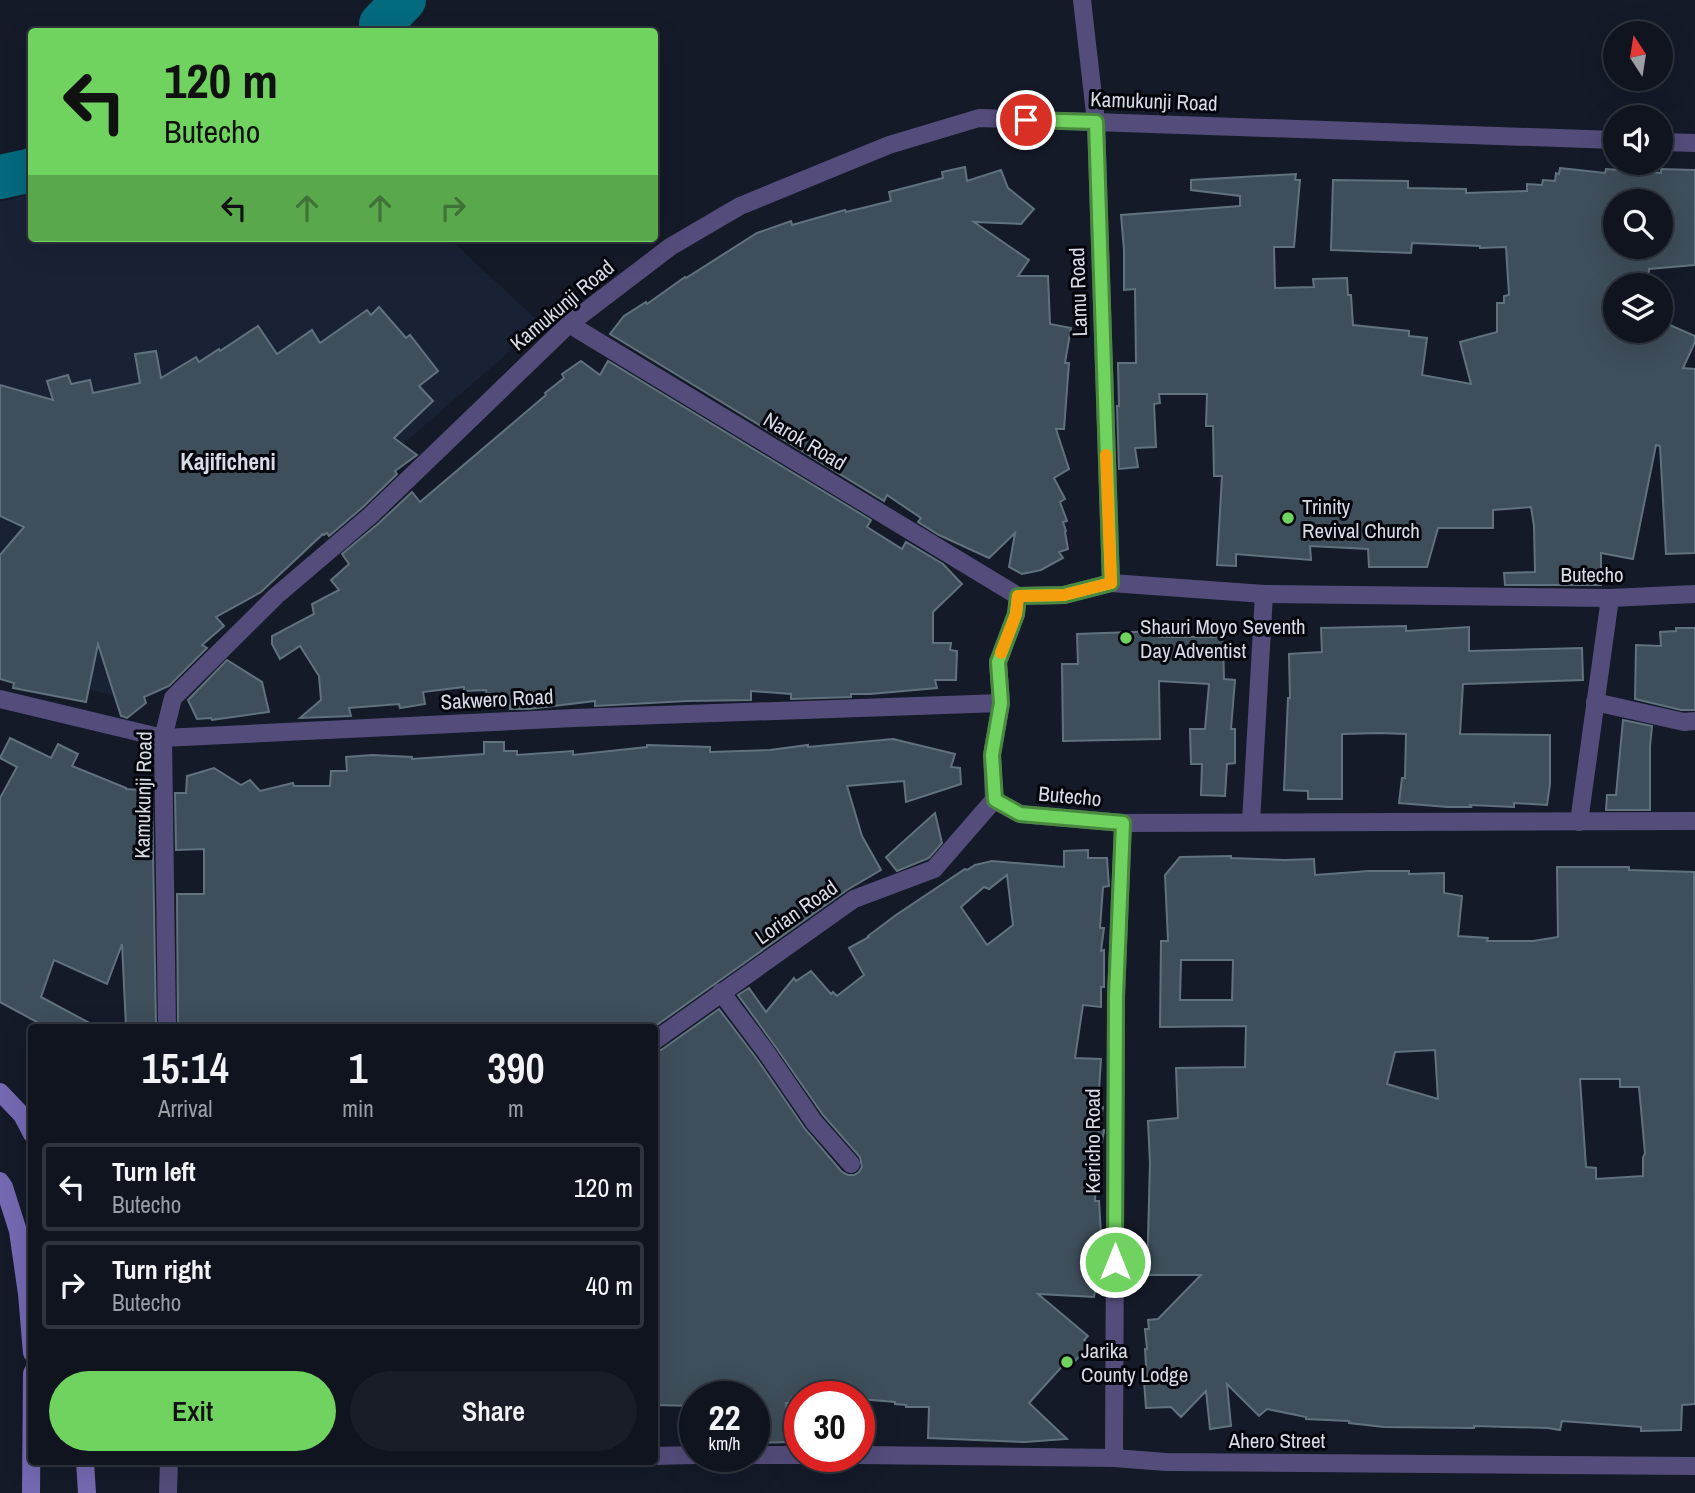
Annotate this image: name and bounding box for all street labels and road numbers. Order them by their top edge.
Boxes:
street label: Kamukunji Road [1090,84,1218,118]
street label: Lamu Road [1062,247,1094,337]
street label: Kamukunji Road [504,253,620,357]
street label: Narok Road [758,405,852,477]
street label: Butecho [1560,560,1624,589]
street label: Sakwero Road [440,682,554,716]
street label: Kamukunji Road [127,731,159,859]
street label: Butecho [1037,779,1103,813]
street label: Lorian Road [749,873,843,951]
street label: Kericho Road [1078,1088,1107,1194]
street label: Ahero Street [1228,1426,1326,1455]

